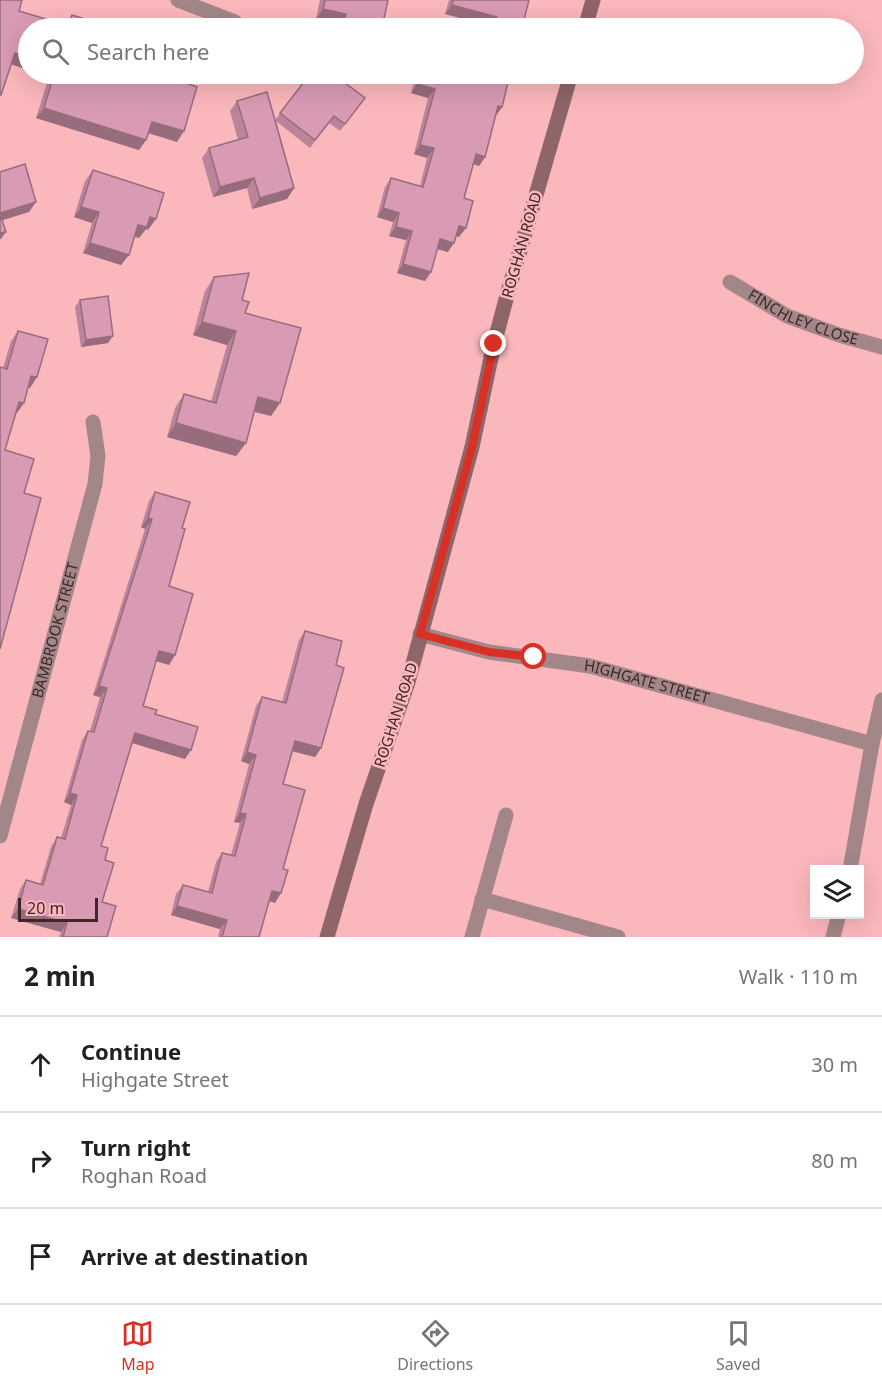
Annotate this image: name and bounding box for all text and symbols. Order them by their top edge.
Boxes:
search box [18,18,864,84]
icon: search [39,35,72,68]
text: Search here [87,36,209,66]
street label: ROGHAN ROAD [496,189,546,300]
street label: FINCHLEY CLOSE [745,284,861,349]
route end [480,330,506,356]
street label: BAMBROOK STREET [27,559,83,700]
route start [520,643,546,669]
street label: HIGHGATE STREET [583,654,712,708]
street label: ROGHAN ROAD [369,660,421,770]
map controls [810,865,864,919]
button: layers [810,865,864,919]
scale bar [18,895,98,922]
text: 20 m [27,897,64,919]
text: 2 min [24,958,96,994]
text: Walk · 110 m [739,963,858,990]
text: Continue [81,1036,181,1066]
icon: ahead [24,1048,57,1081]
text: 30 m [811,1051,858,1078]
text: Highgate Street [81,1066,229,1093]
text: Turn right [81,1132,191,1162]
icon: right [24,1144,57,1177]
text: 80 m [811,1147,858,1174]
text: Roghan Road [81,1162,207,1189]
icon: arrive [24,1240,57,1273]
text: Arrive at destination [81,1241,308,1271]
tab: Map [121,1317,155,1375]
tab: Directions [397,1317,473,1375]
tab: Saved [716,1317,761,1375]

